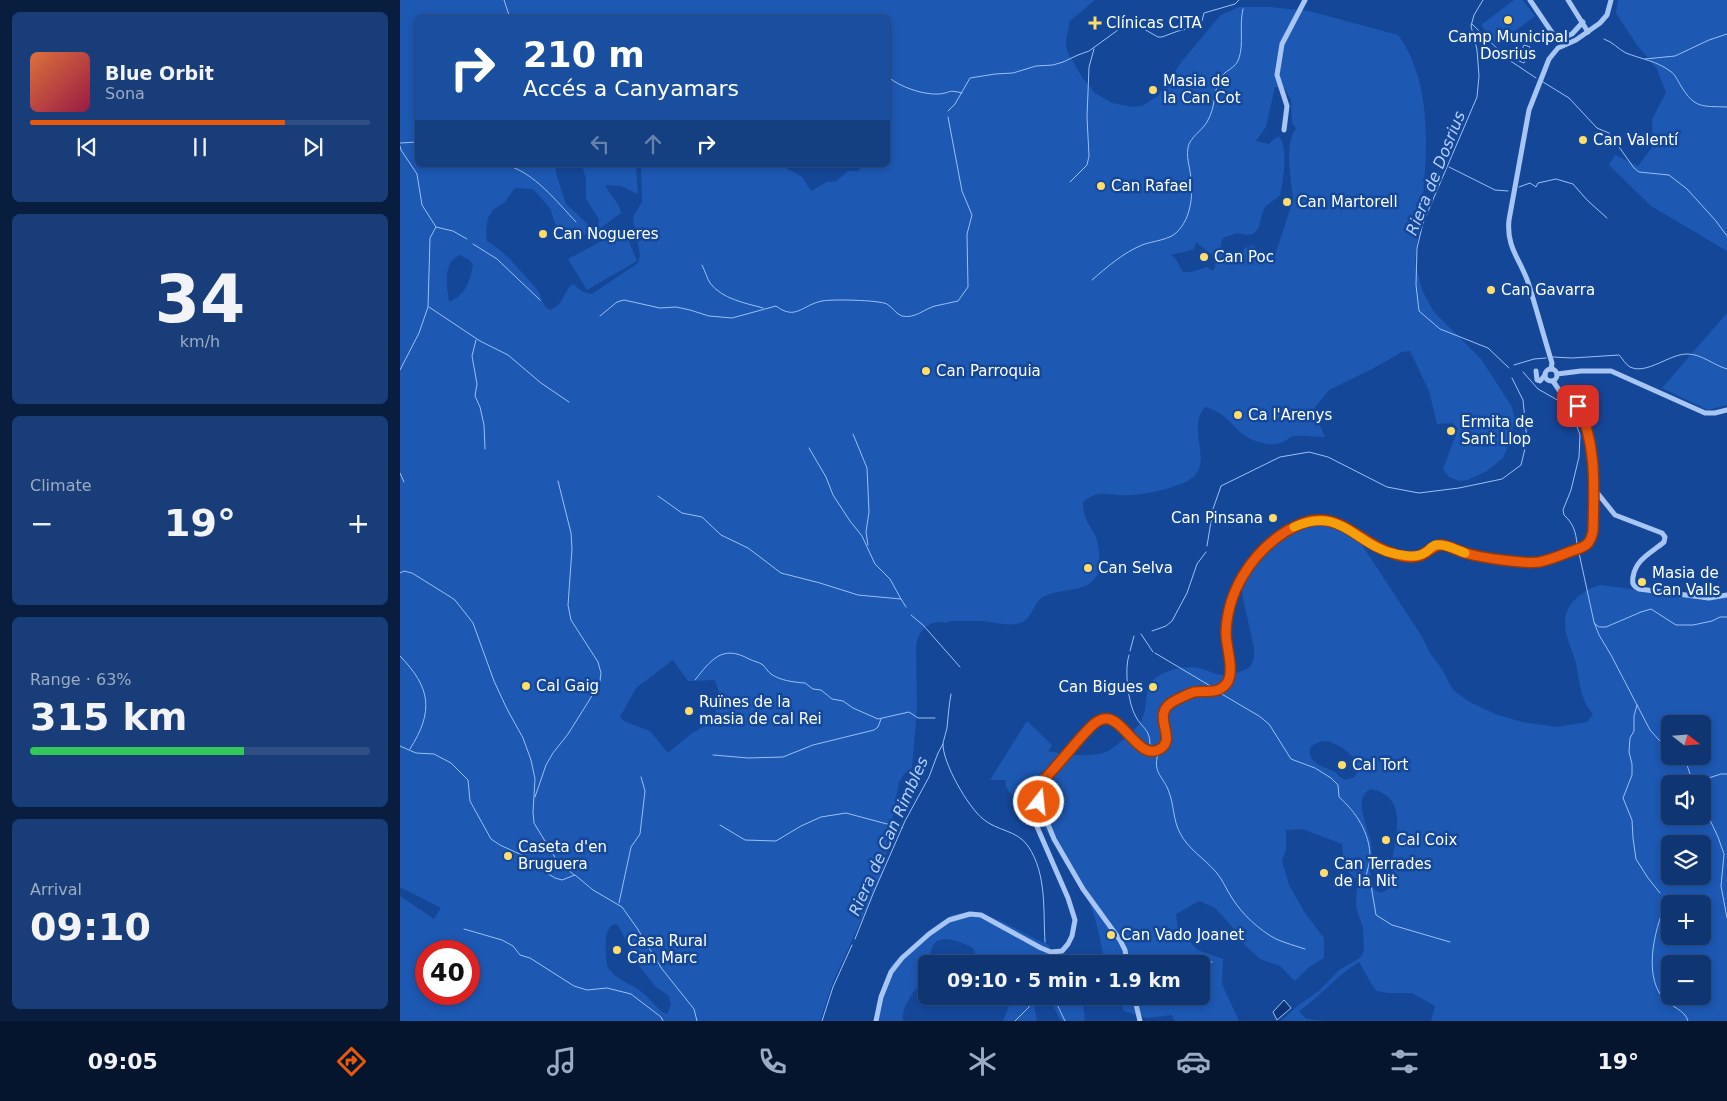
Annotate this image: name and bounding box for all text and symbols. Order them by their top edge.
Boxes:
place label: Clínicas CITA [1106,14,1202,32]
marker: Camp Municipal Dosrius [1502,14,1514,26]
marker: Clínicas CITA [1088,16,1102,30]
place label: Camp Municipal Dosrius [1448,28,1568,63]
icon: right [440,35,505,100]
text: 210 m [523,35,645,75]
text: Blue Orbit [105,62,214,84]
place label: Masia de la Can Cot [1163,72,1241,107]
text: Accés a Canyamars [523,76,739,101]
text: Sona [105,84,145,103]
marker: Masia de la Can Cot [1147,84,1159,96]
water label: Riera de Dosrius [1402,108,1469,238]
icon: left [586,130,614,158]
icon: ahead [639,130,667,158]
icon: right [692,130,720,158]
place label: Can Valentí [1593,131,1679,149]
icon: previous [73,133,101,161]
icon: pause [186,133,214,161]
icon: next [299,133,327,161]
marker: Can Valentí [1577,134,1589,146]
place label: Can Rafael [1111,177,1192,195]
marker: Can Rafael [1095,180,1107,192]
place label: Can Martorell [1297,193,1398,211]
marker: Can Martorell [1281,196,1293,208]
place label: Can Nogueres [553,225,659,243]
marker: Can Nogueres [537,228,549,240]
place label: Can Poc [1214,248,1274,266]
marker: Can Poc [1198,251,1210,263]
text: 34 [155,262,245,337]
place label: Can Gavarra [1501,281,1595,299]
marker: Can Gavarra [1485,284,1497,296]
text: km/h [180,332,220,351]
place label: Can Parroquia [936,362,1041,380]
marker: Can Parroquia [920,365,932,377]
pin [1557,385,1599,427]
icon: arrive [1564,392,1592,420]
place label: Ca l'Arenys [1248,406,1332,424]
marker: Ca l'Arenys [1232,409,1244,421]
place label: Ermita de Sant Llop [1461,413,1534,448]
marker: Ermita de Sant Llop [1445,425,1457,437]
text: Climate [30,476,92,495]
text: 19° [164,501,236,545]
text: − [30,507,53,540]
text: + [347,507,370,540]
place label: Can Pinsana [1171,509,1263,527]
marker: Can Pinsana [1267,512,1279,524]
place label: Can Selva [1098,559,1173,577]
marker: Can Selva [1082,562,1094,574]
place label: Masia de Can Valls [1652,564,1721,599]
marker: Masia de Can Valls [1636,576,1648,588]
text: Range · 63% [30,670,132,689]
place label: Cal Gaig [536,677,599,695]
place label: Can Bigues [1059,678,1143,696]
marker: Cal Gaig [520,680,532,692]
marker: Can Bigues [1147,681,1159,693]
place label: Ruïnes de la masia de cal Rei [699,693,822,728]
text: 315 km [30,695,187,739]
marker: Ruïnes de la masia de cal Rei [683,705,695,717]
north arrow [1661,715,1711,765]
map controls [1661,715,1711,1005]
water label: Riera de Can Rimbles [845,754,932,919]
place label: Cal Tort [1352,756,1409,774]
marker: Cal Tort [1336,759,1348,771]
position arrow [1012,775,1064,827]
button: sound [1661,775,1711,825]
place label: Cal Coix [1396,831,1457,849]
marker: Cal Coix [1380,834,1392,846]
button: layers [1661,835,1711,885]
place label: Caseta d'en Bruguera [518,838,607,873]
marker: Caseta d'en Bruguera [502,850,514,862]
place label: Can Terrades de la Nit [1334,855,1432,890]
marker: Can Terrades de la Nit [1318,867,1330,879]
text: Arrival [30,880,82,899]
button: + [1661,895,1711,945]
text: 09:10 [30,905,151,949]
place label: Can Vado Joanet [1121,926,1244,944]
marker: Can Vado Joanet [1105,929,1117,941]
place label: Casa Rural Can Marc [627,932,707,967]
speed limit sign: 40 [415,940,480,1005]
marker: Casa Rural Can Marc [611,944,623,956]
button: − [1661,955,1711,1005]
text: 09:10 · 5 min · 1.9 km [947,969,1181,991]
icon: directions [334,1044,369,1079]
icon: music [544,1044,579,1079]
icon: phone [755,1044,790,1079]
icon: climate [965,1044,1000,1079]
icon: car [1176,1044,1211,1079]
icon: filters [1387,1044,1422,1079]
text: 09:05 [88,1049,158,1074]
text: 19° [1597,1049,1639,1074]

